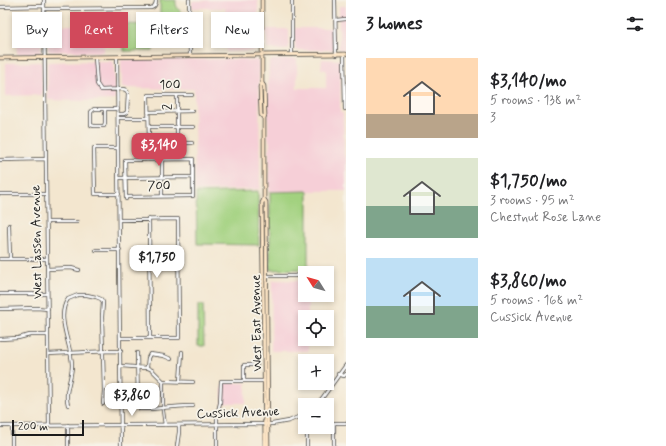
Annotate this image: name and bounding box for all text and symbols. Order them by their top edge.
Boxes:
chip: Buy [12,12,62,48]
chip: Rent [70,12,128,48]
chip: Filters [136,12,203,48]
chip: New [211,12,264,48]
text: 3 homes [366,13,423,35]
icon: filters [624,13,646,35]
text: $3,140/mo [490,70,566,92]
icon: home [398,74,446,122]
street label: 100 [159,76,181,94]
text: 5 rooms · 138 m² [490,92,581,109]
street label: 2 [159,103,176,110]
text: 3 [490,109,496,126]
pin: $3,140 [126,133,192,167]
text: $3,140 [141,137,177,154]
text: $1,750/mo [490,170,567,192]
icon: home [398,174,446,222]
street label: 700 [147,177,171,195]
street label: West Lassen Avenue [28,185,46,299]
text: 3 rooms · 95 m² [490,192,574,209]
text: Chestnut Rose Lane [490,209,601,226]
pin: $1,750 [124,245,190,279]
text: $1,750 [138,249,176,266]
north arrow [298,266,334,302]
map controls [298,266,334,434]
text: $3,860/mo [490,270,566,292]
street label: West East Avenue [248,274,266,372]
icon: home [398,274,446,322]
text: 5 rooms · 168 m² [490,292,583,309]
text: Cussick Avenue [490,309,573,326]
button: locate [298,310,334,346]
button: + [298,354,334,390]
pin: $3,860 [99,383,165,417]
text: $3,860 [114,387,150,404]
button: − [298,398,334,434]
street label: Cussick Avenue [196,403,280,423]
scale bar [12,418,84,437]
text: 200 m [18,420,48,434]

